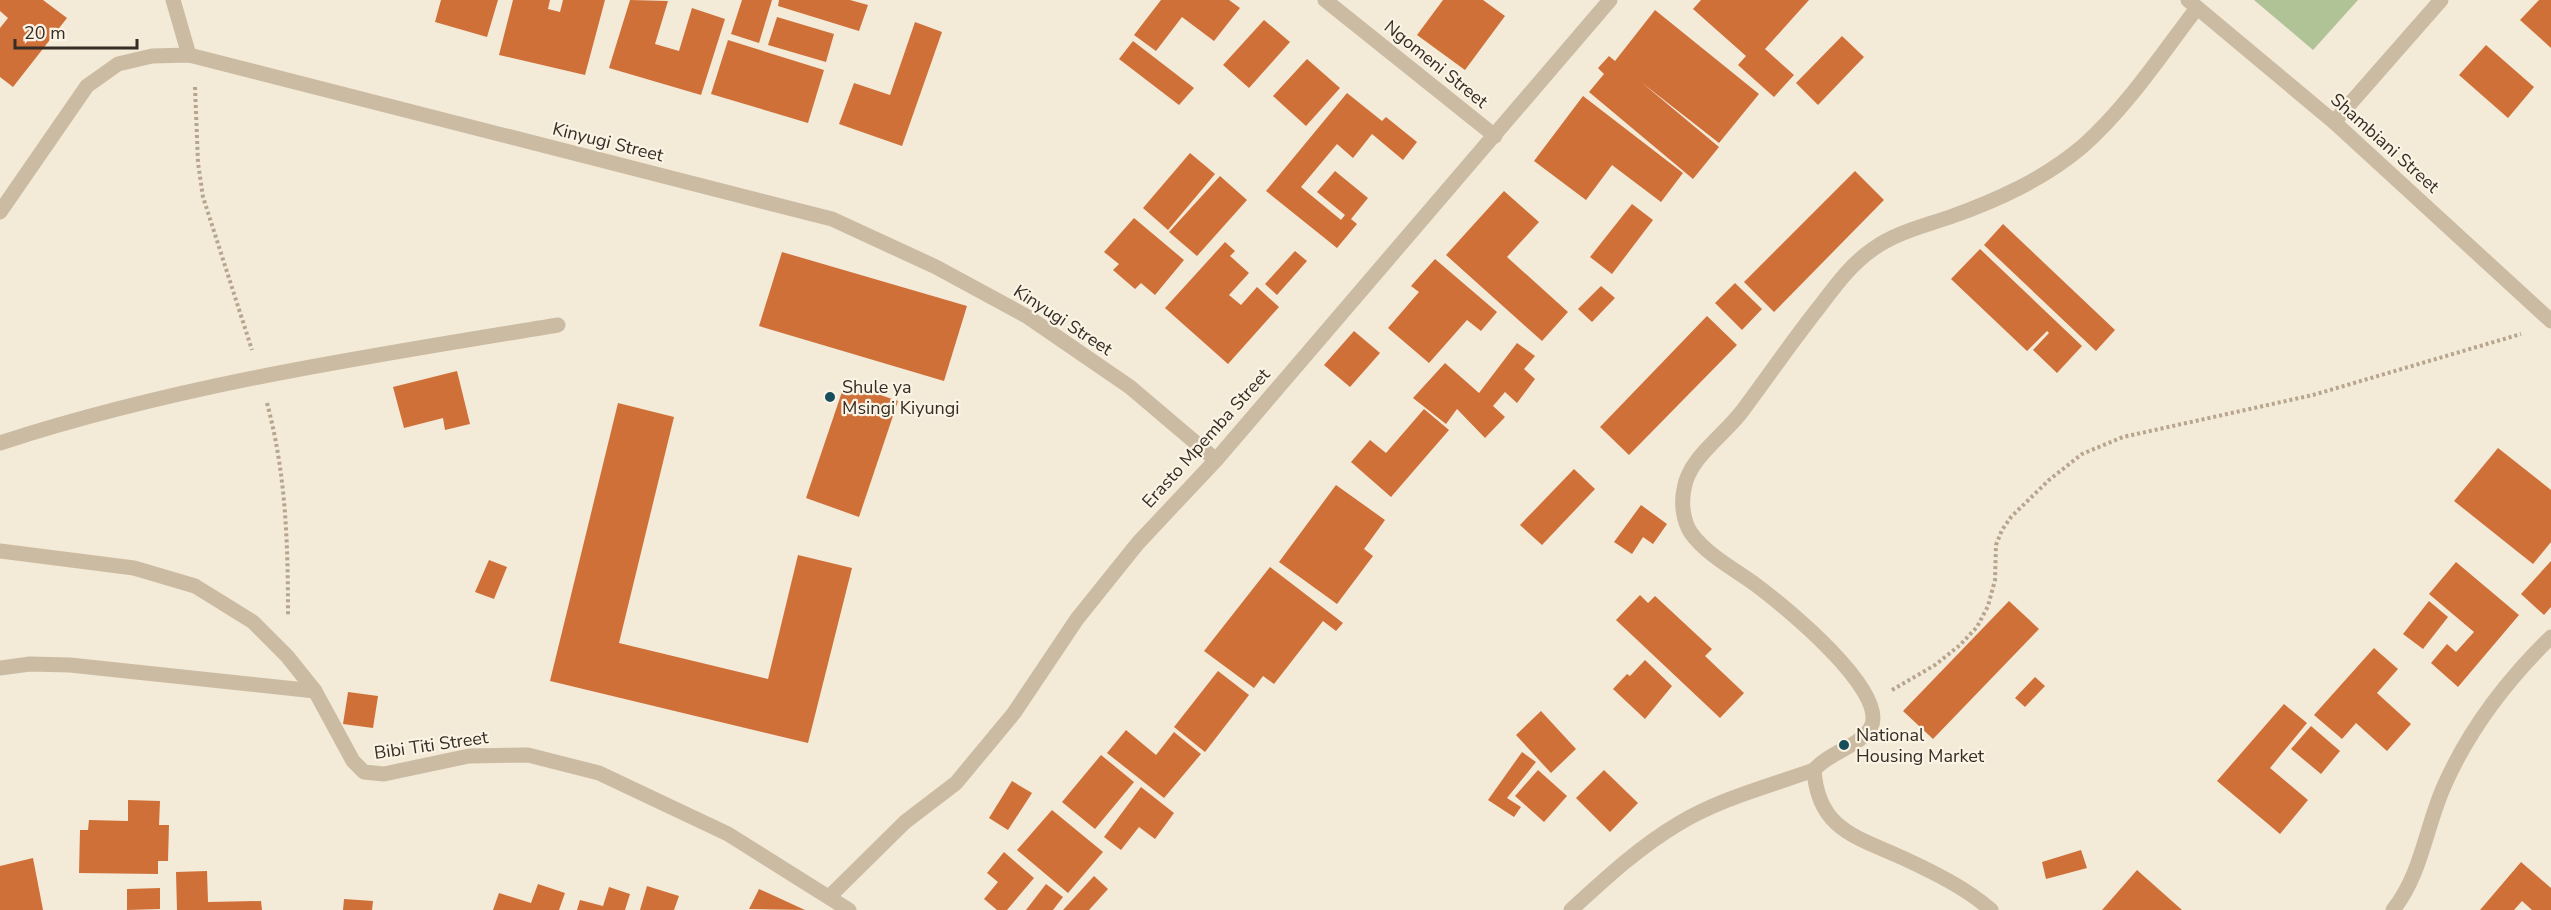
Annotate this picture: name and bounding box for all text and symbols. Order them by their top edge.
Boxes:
scale bar [15,12,136,50]
street label: Ngomeni Street [1379,15,1493,114]
text: 20 m [24,21,66,45]
street label: Shambiani Street [2325,88,2445,199]
street label: Kinyugi Street [550,117,667,168]
street label: Kinyugi Street [1009,279,1118,361]
street label: Erasto Mpemba Street [1137,362,1276,513]
place label: Shule ya Msingi Kiyungi [842,375,960,420]
marker: Shule ya Msingi Kiyungi [823,390,837,404]
place label: National Housing Market [1856,723,1985,768]
street label: Bibi Titi Street [372,725,490,765]
marker: National Housing Market [1837,738,1851,752]

